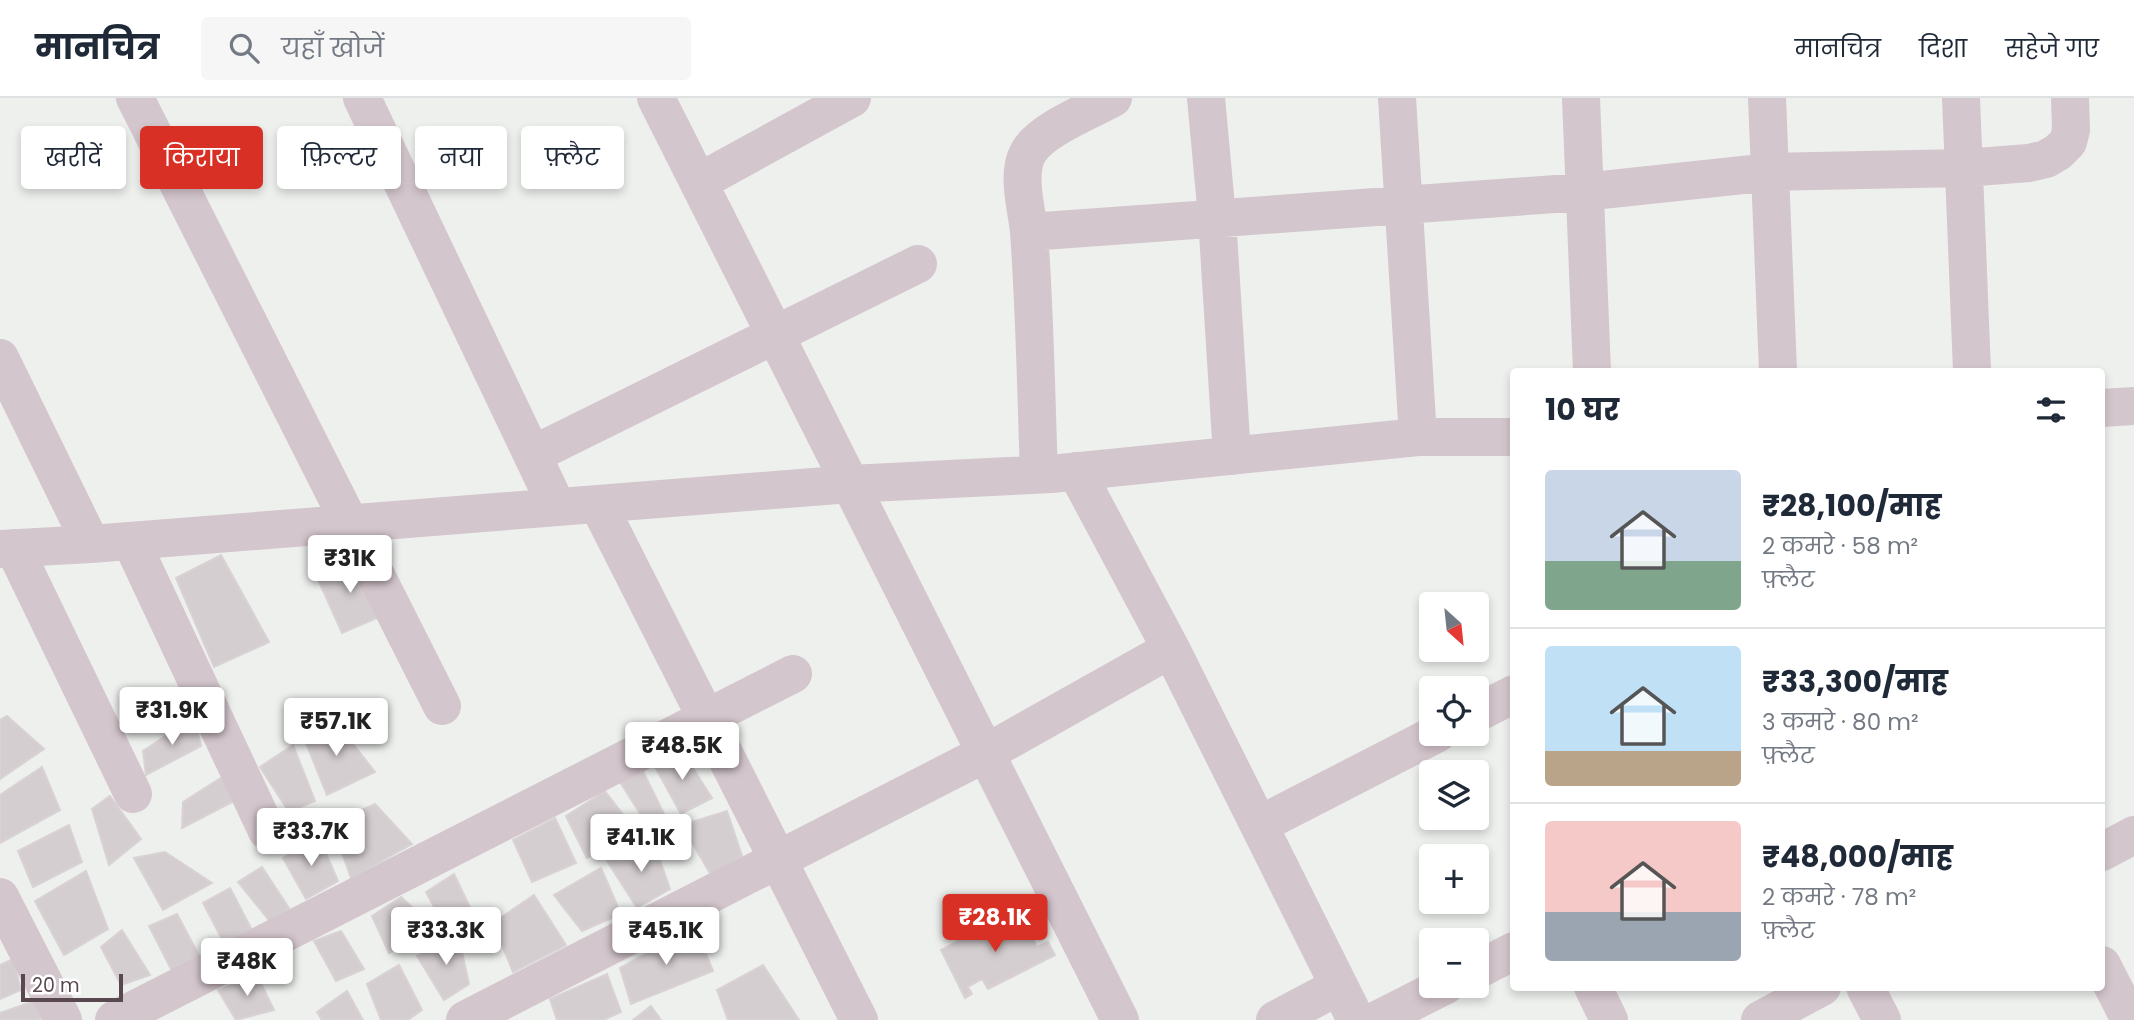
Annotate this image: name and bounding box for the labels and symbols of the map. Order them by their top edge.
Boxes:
pin: ₹31K [309,536,391,595]
north arrow [1419,592,1489,662]
pin: ₹31.9K [115,688,229,747]
pin: ₹57.1K [279,698,393,758]
pin: ₹48.5K [625,722,739,782]
pin: ₹33.7K [254,808,368,868]
pin: ₹41.1K [584,814,698,874]
pin: ₹28.1K [938,894,1052,954]
pin: ₹33.3K [389,908,503,967]
pin: ₹45.1K [609,908,723,967]
pin: ₹48K [206,939,288,998]
scale bar [21,971,122,1003]

